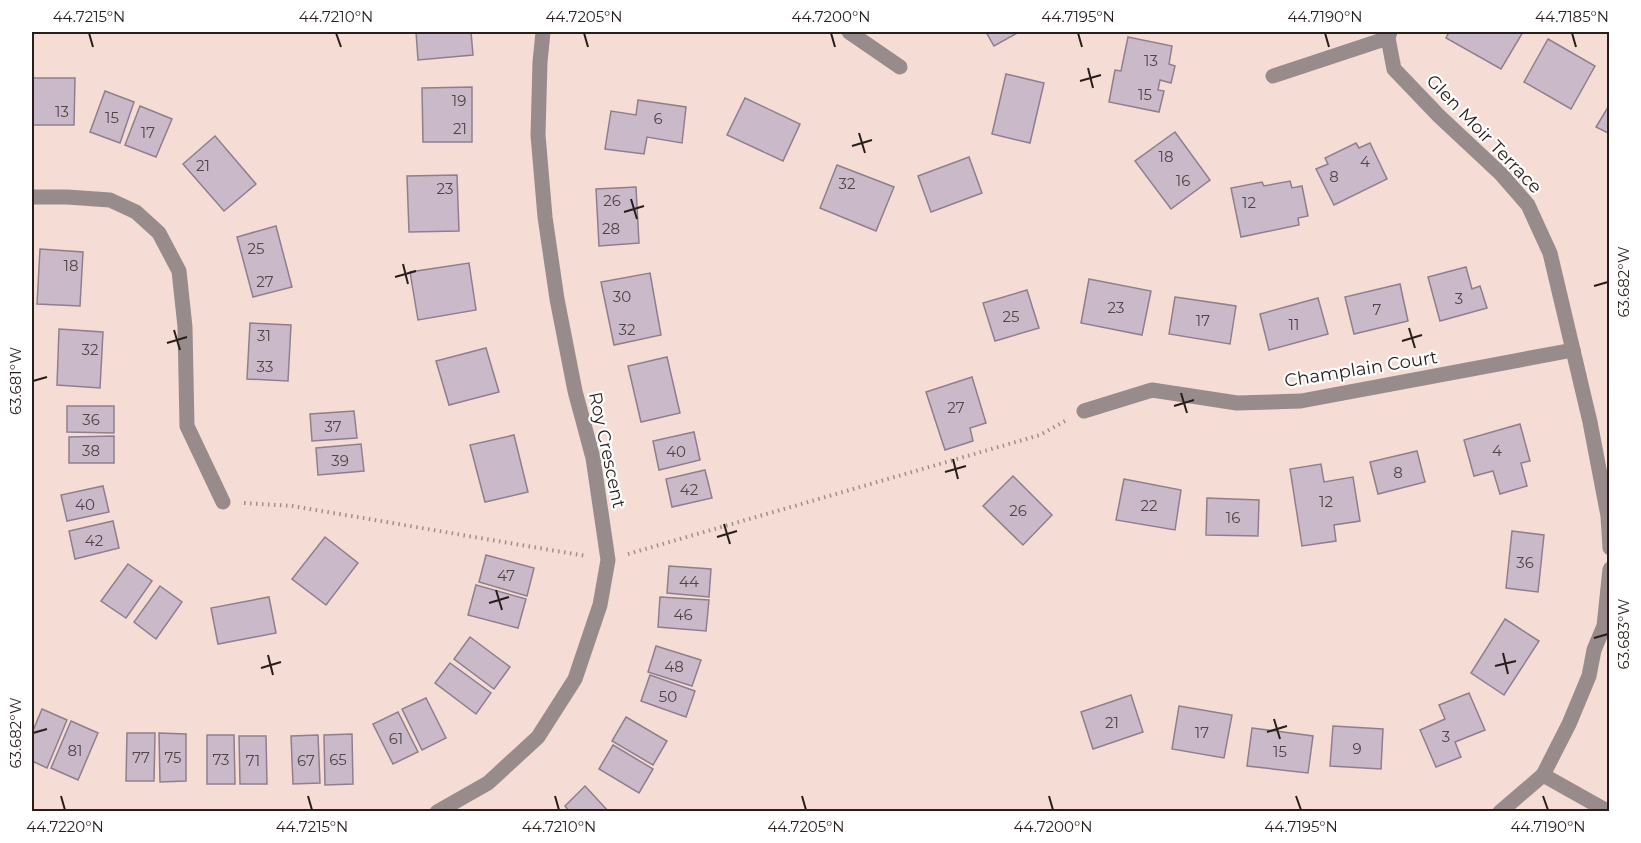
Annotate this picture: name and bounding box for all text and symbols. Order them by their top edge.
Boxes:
text: 44.7215°N [53,7,125,26]
text: 44.7210°N [299,7,373,26]
text: 44.7205°N [545,7,623,26]
text: 44.7200°N [792,7,870,26]
text: 44.7195°N [1041,7,1115,26]
text: 44.7190°N [1287,7,1363,26]
text: 44.7185°N [1535,7,1609,26]
house number: 13 [1144,51,1158,70]
street label: Glen Moir Terrace [1422,70,1547,198]
house number: 15 [1138,85,1152,104]
house number: 19 [452,91,466,110]
house number: 13 [55,102,69,121]
house number: 15 [105,108,119,127]
house number: 6 [653,109,663,128]
house number: 21 [453,119,467,138]
house number: 17 [141,123,155,142]
house number: 18 [1159,147,1174,166]
house number: 4 [1360,152,1370,171]
house number: 21 [196,156,210,175]
house number: 8 [1329,167,1339,186]
house number: 16 [1176,171,1190,190]
house number: 32 [839,174,855,193]
house number: 23 [437,179,453,198]
house number: 26 [603,191,621,210]
house number: 12 [1242,193,1256,212]
house number: 28 [602,219,620,238]
house number: 25 [247,239,265,258]
text: 63.682°W [1614,246,1633,318]
house number: 18 [64,256,79,275]
house number: 27 [256,272,274,291]
house number: 30 [613,287,631,306]
house number: 3 [1455,289,1463,308]
house number: 23 [1108,298,1124,317]
house number: 7 [1373,300,1382,319]
house number: 25 [1002,307,1020,326]
house number: 17 [1196,311,1210,330]
house number: 11 [1289,315,1299,334]
house number: 32 [619,320,635,339]
house number: 31 [257,326,271,345]
house number: 32 [82,340,98,359]
street label: Champlain Court [1283,346,1439,392]
text: 63.681°W [6,347,25,415]
house number: 33 [257,357,273,376]
street label: Roy Crescent [584,390,630,510]
house number: 27 [947,398,965,417]
house number: 36 [82,410,100,429]
house number: 37 [324,417,342,436]
house number: 38 [82,441,100,460]
house number: 4 [1492,441,1502,460]
house number: 40 [666,442,686,461]
house number: 39 [331,451,349,470]
house number: 8 [1393,463,1403,482]
house number: 42 [680,480,698,499]
house number: 12 [1319,492,1333,511]
house number: 40 [75,495,95,514]
house number: 22 [1140,496,1158,515]
house number: 26 [1009,501,1027,520]
house number: 16 [1226,508,1240,527]
house number: 42 [85,531,103,550]
house number: 36 [1516,553,1534,572]
house number: 47 [497,566,515,585]
house number: 44 [679,572,699,591]
text: 63.683°W [1614,598,1633,669]
house number: 46 [673,605,693,624]
house number: 48 [664,657,684,676]
house number: 50 [659,687,677,706]
text: 63.682°W [6,697,25,769]
house number: 21 [1105,713,1119,732]
house number: 17 [1195,723,1209,742]
house number: 3 [1442,727,1450,746]
house number: 61 [389,729,403,748]
house number: 9 [1352,739,1362,758]
house number: 81 [68,741,83,760]
house number: 15 [1273,742,1287,761]
house number: 77 [132,748,150,767]
house number: 75 [164,748,182,767]
house number: 73 [212,750,230,769]
house number: 65 [329,750,347,769]
house number: 71 [246,751,260,770]
house number: 67 [297,751,315,770]
text: 44.7220°N [26,817,104,836]
text: 44.7215°N [276,817,348,836]
text: 44.7210°N [522,817,596,836]
text: 44.7205°N [767,817,845,836]
text: 44.7200°N [1014,817,1092,836]
text: 44.7195°N [1264,817,1338,836]
text: 44.7190°N [1510,817,1586,836]

